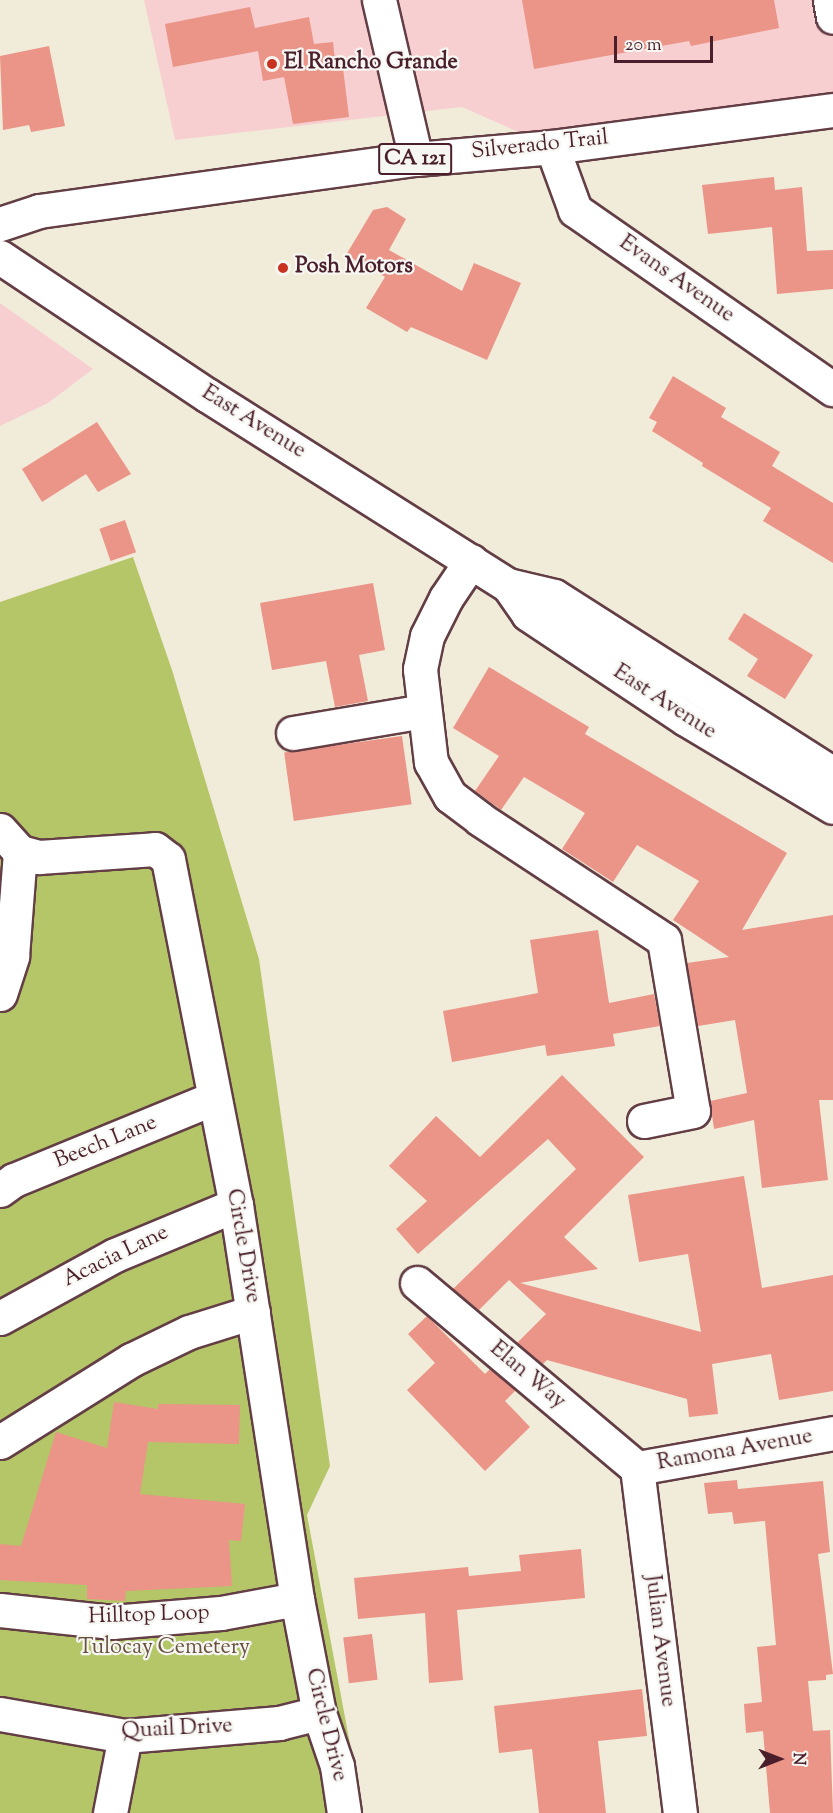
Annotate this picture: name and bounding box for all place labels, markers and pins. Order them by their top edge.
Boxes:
place label: El Rancho Grande [284,51,458,77]
marker: El Rancho Grande [265,57,279,71]
place label: Posh Motors [295,255,413,281]
marker: Posh Motors [276,261,290,275]

